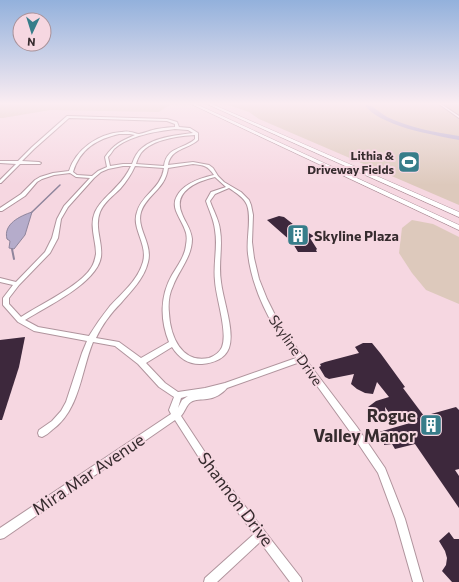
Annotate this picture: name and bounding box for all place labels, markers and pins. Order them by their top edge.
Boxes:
place label: Lithia & Driveway Fields [307,148,395,176]
sports icon: Lithia & Driveway Fields [396,149,422,175]
building icon: Skyline Plaza [285,222,311,248]
place label: Skyline Plaza [314,227,399,244]
place label: Rogue Valley Manor [313,405,416,446]
building icon: Rogue Valley Manor [418,412,444,438]

